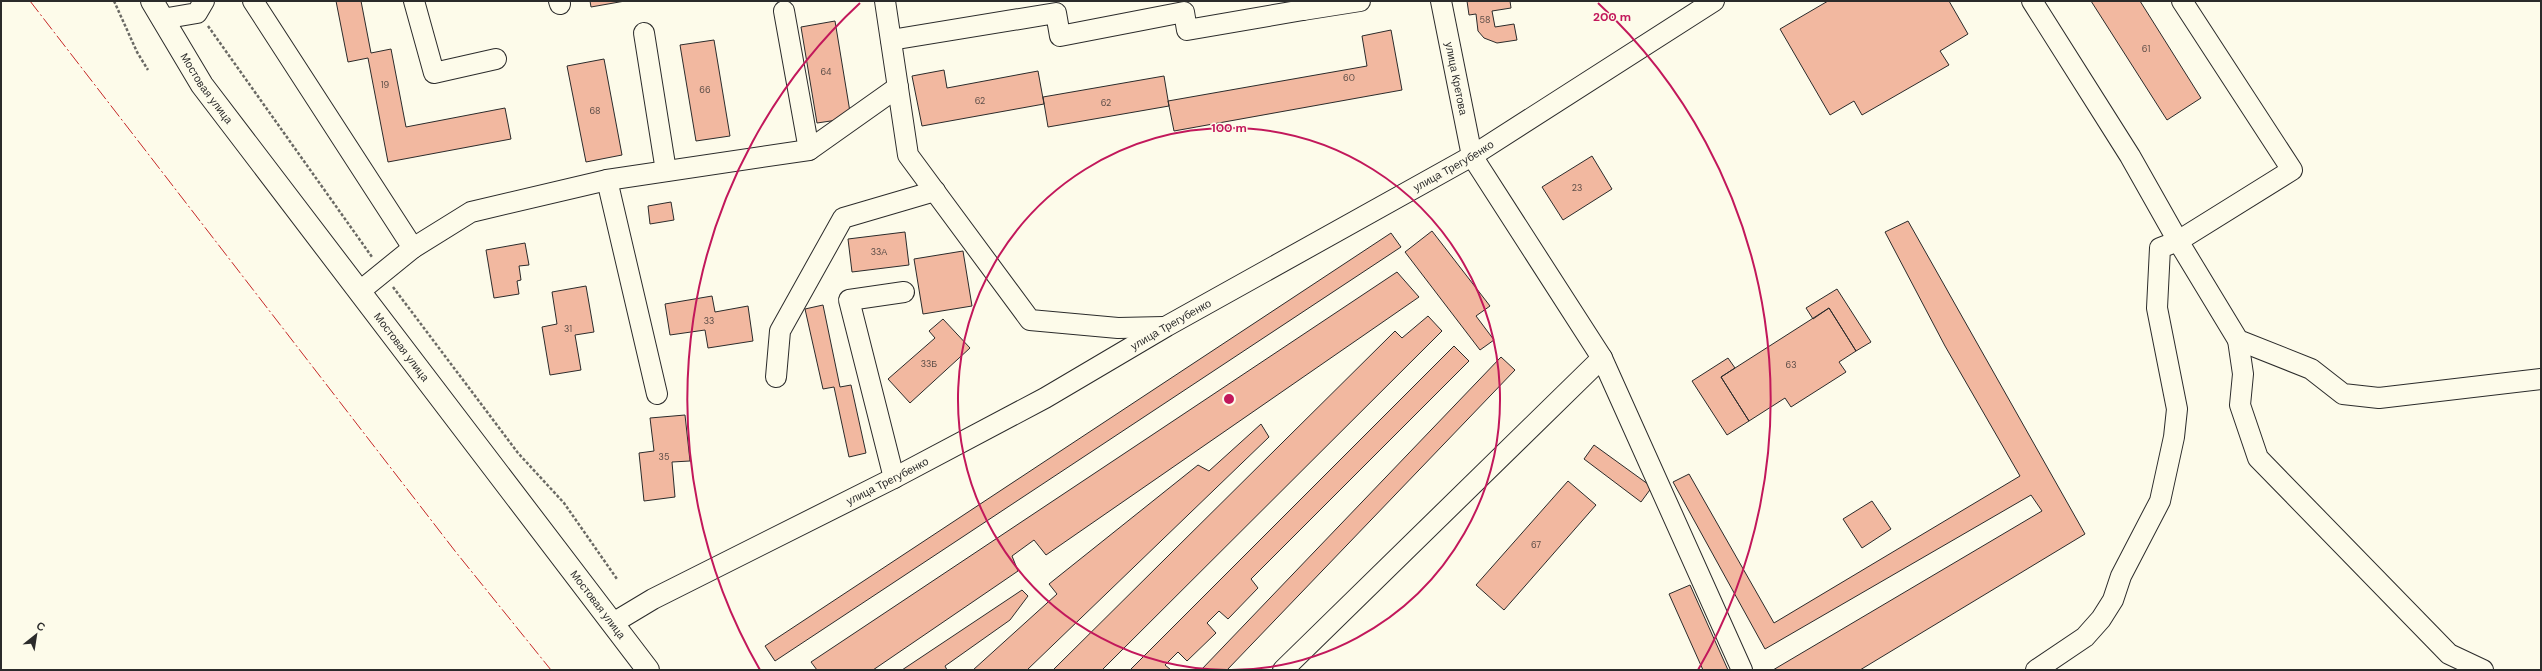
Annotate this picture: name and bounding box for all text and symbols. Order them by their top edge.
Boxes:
text: 200 m [1593,9,1631,25]
house number: 58 [1480,14,1490,26]
street label: улица Кретова [1442,41,1471,117]
house number: 61 [2142,43,2150,55]
street label: Мостовая улица [177,50,236,127]
house number: 64 [820,66,832,78]
house number: 60 [1343,72,1355,84]
house number: 19 [381,79,390,91]
house number: 66 [699,84,711,96]
house number: 62 [975,95,985,107]
house number: 62 [1101,97,1111,109]
house number: 68 [589,105,601,117]
text: 100 m [1211,120,1247,136]
street label: улица Трегубенко [1411,137,1496,194]
house number: 23 [1572,182,1582,194]
house number: 33А [871,246,887,258]
street label: улица Трегубенко [1128,296,1214,353]
street label: Мостовая улица [371,310,433,385]
house number: 33 [704,315,714,327]
house number: 31 [564,323,572,335]
house number: 33Б [921,358,937,370]
house number: 63 [1786,359,1796,371]
centre of rings [1222,392,1236,406]
house number: 35 [659,451,669,463]
street label: улица Трегубенко [844,454,931,508]
house number: 67 [1531,539,1541,551]
street label: Мостовая улица [567,567,629,642]
north arrow [16,615,56,655]
text: С [34,618,48,634]

